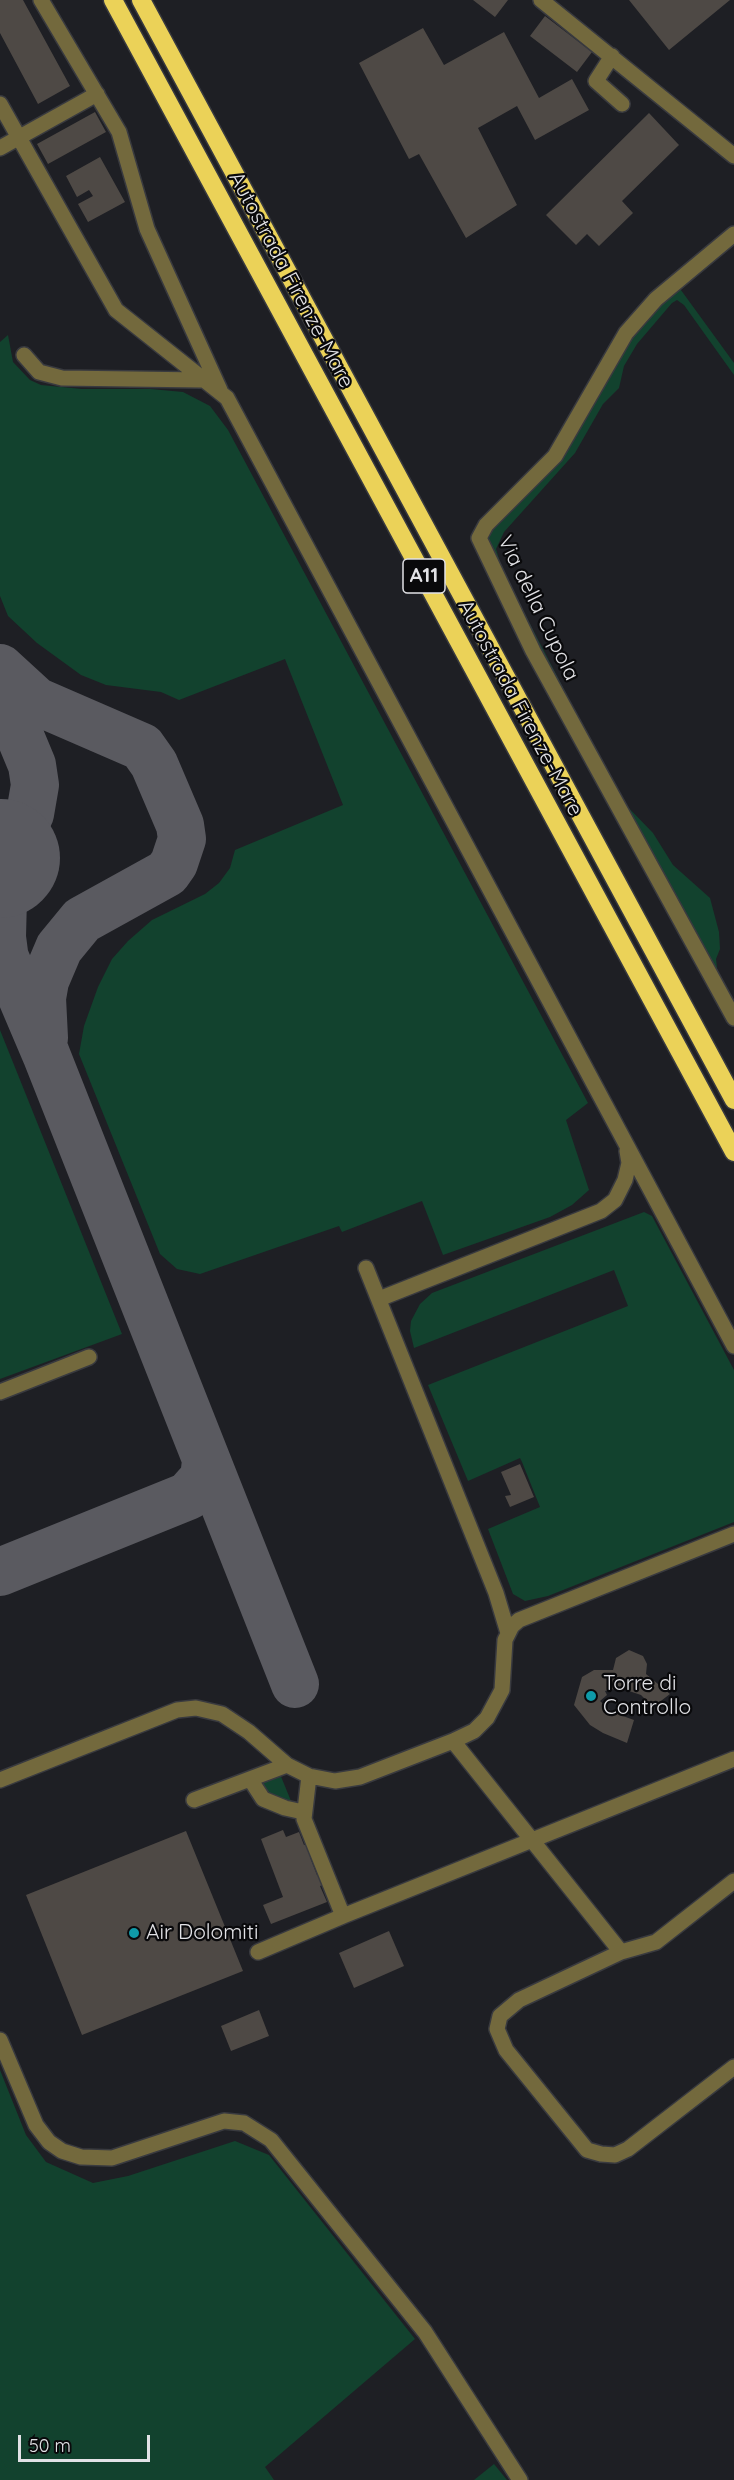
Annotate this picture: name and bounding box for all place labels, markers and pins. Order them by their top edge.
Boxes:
place label: Torre di Controllo [603,1671,691,1721]
marker: Torre di Controllo [584,1689,598,1703]
place label: Air Dolomiti [146,1920,258,1946]
marker: Air Dolomiti [127,1926,141,1940]

